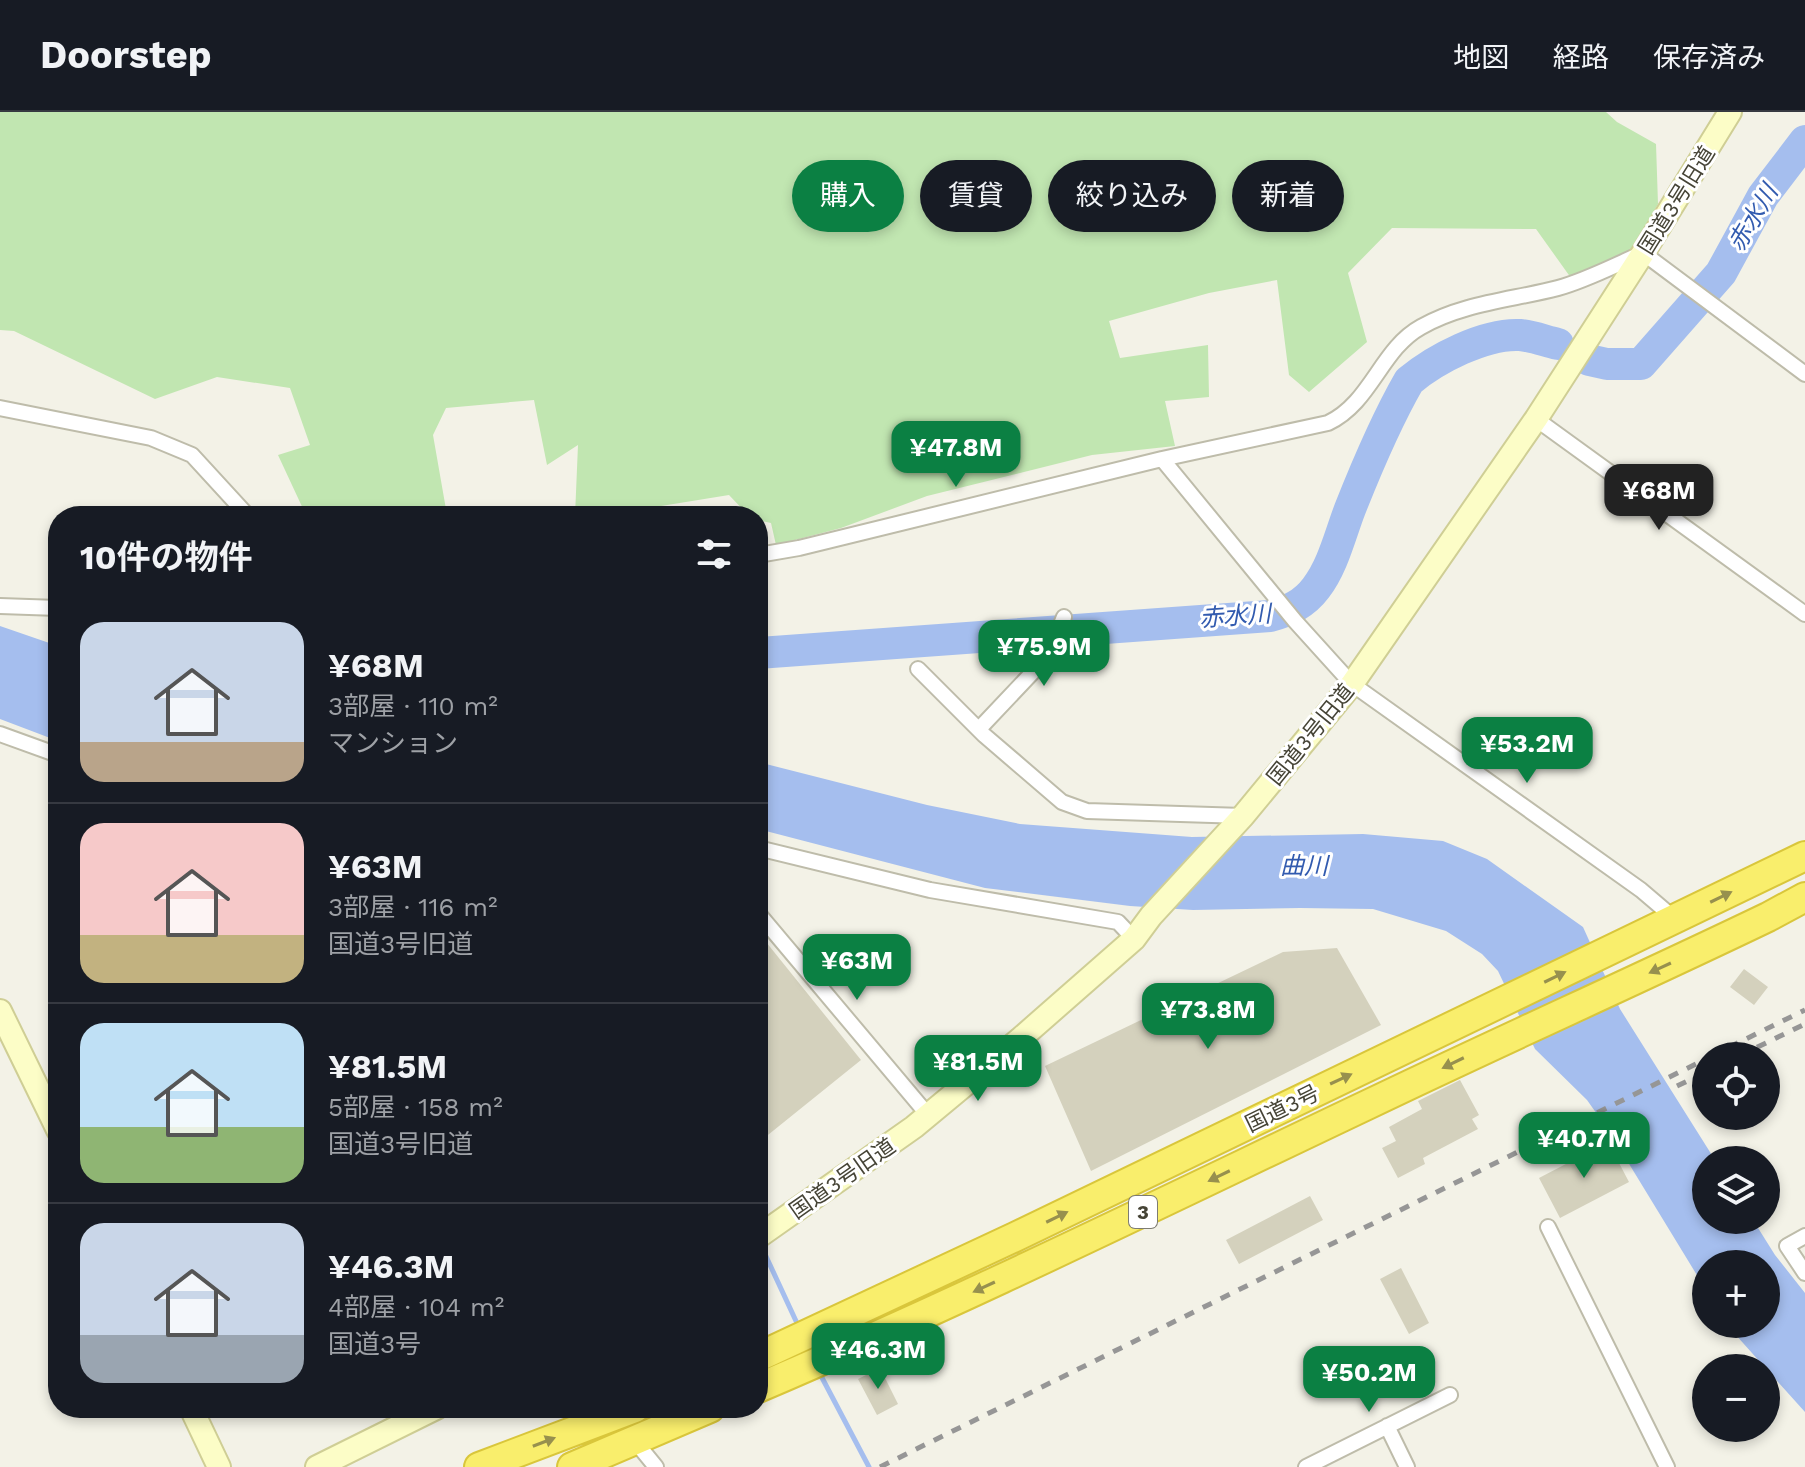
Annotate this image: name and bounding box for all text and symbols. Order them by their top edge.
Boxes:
text: Doorstep [40,33,212,77]
text: 地図 [1453,41,1509,74]
text: 経路 [1553,41,1609,74]
text: 保存済み [1653,41,1765,74]
street label: 国道3号旧道 [1633,142,1720,259]
chip: 購入 [792,160,904,232]
chip: 賃貸 [920,160,1032,232]
chip: 絞り込み [1048,160,1216,232]
chip: 新着 [1232,160,1344,232]
water label: 赤水川 [1722,177,1785,256]
pin: ¥47.8M [891,421,1021,489]
text: ¥47.8M [909,432,1003,462]
pin: ¥68M [1612,464,1706,532]
text: ¥68M [1622,475,1696,505]
icon: filters [692,532,736,576]
text: 10件の物件 [80,537,253,577]
water label: 赤水川 [1198,599,1275,632]
pin: ¥75.9M [979,620,1109,688]
text: ¥75.9M [996,631,1092,661]
text: ¥68M [328,645,424,685]
icon: home [144,654,240,750]
street label: 国道3号旧道 [1262,679,1359,790]
text: 3部屋 · 110 m² [328,691,498,721]
pin: ¥53.2M [1462,717,1592,785]
text: マンション [328,728,458,758]
text: ¥53.2M [1480,728,1574,758]
text: ¥63M [328,846,423,886]
water label: 曲川 [1280,852,1331,880]
icon: home [144,855,240,951]
one-way arrow [1710,890,1733,904]
text: 3部屋 · 116 m² [328,892,497,922]
text: 国道3号旧道 [328,929,473,959]
pin: ¥63M [810,934,904,1002]
text: ¥63M [821,945,893,975]
one-way arrow [1648,961,1671,975]
one-way arrow [1544,970,1567,984]
pin: ¥73.8M [1143,983,1273,1051]
text: ¥73.8M [1160,994,1256,1024]
pin: ¥81.5M [913,1035,1043,1103]
map controls [1692,1042,1780,1442]
button: locate [1692,1042,1780,1130]
text: ¥81.5M [328,1046,447,1086]
text: ¥81.5M [932,1046,1024,1076]
icon: home [144,1055,240,1151]
one-way arrow [1442,1056,1465,1070]
one-way arrow [1330,1072,1353,1086]
street label: 国道3号 [1241,1080,1323,1137]
text: 5部屋 · 158 m² [328,1092,503,1122]
pin: ¥40.7M [1519,1112,1649,1180]
text: ¥40.7M [1537,1123,1631,1153]
text: 国道3号旧道 [328,1129,473,1159]
street label: 国道3号旧道 [785,1133,900,1224]
button: layers [1692,1146,1780,1234]
one-way arrow [1207,1169,1231,1183]
road number: 3 [1129,1196,1157,1228]
one-way arrow [1045,1210,1068,1224]
text: ¥46.3M [328,1246,455,1286]
button: + [1692,1250,1780,1338]
icon: home [144,1255,240,1351]
one-way arrow [972,1280,996,1294]
text: 4部屋 · 104 m² [328,1292,504,1322]
pin: ¥46.3M [813,1323,943,1391]
text: 国道3号 [328,1329,421,1359]
text: ¥46.3M [830,1334,926,1364]
pin: ¥50.2M [1304,1346,1434,1414]
button: − [1692,1354,1780,1442]
text: ¥50.2M [1321,1357,1417,1387]
one-way arrow [532,1435,556,1448]

